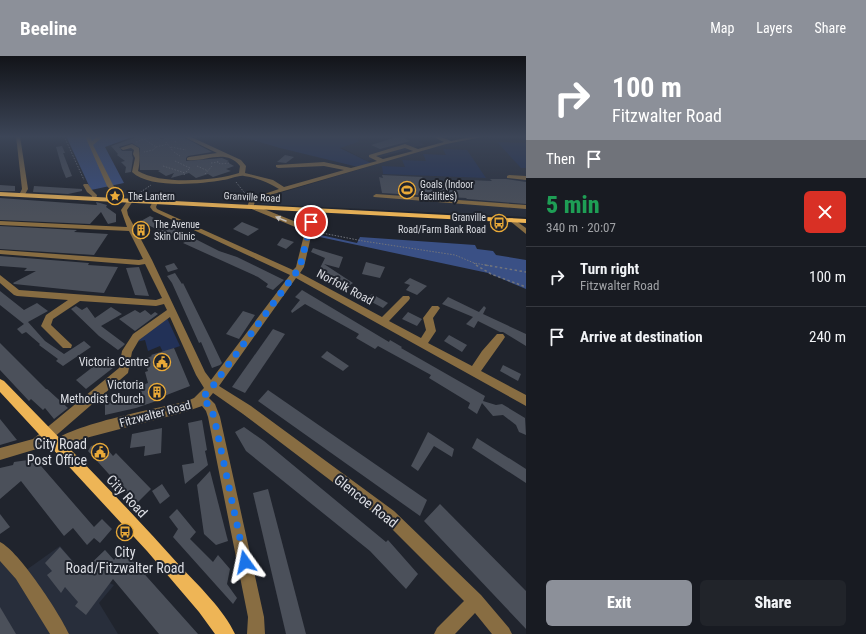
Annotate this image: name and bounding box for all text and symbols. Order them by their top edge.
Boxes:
text: Beeline [20,17,77,40]
text: Map [710,20,734,36]
text: Layers [756,20,793,36]
text: Share [815,20,846,36]
text: 100 m [612,71,682,104]
icon: right [546,72,598,124]
text: Fitzwalter Road [612,105,722,126]
icon: arrive [583,148,605,170]
text: Then [546,150,575,168]
place label: Goals (Indoor facilities) [420,179,473,203]
sports icon: Goals (Indoor facilities) [397,180,417,200]
place icon: The Lantern [105,186,125,206]
street label: Granville Road [223,190,281,204]
place label: The Lantern [128,191,175,202]
text: 5 min [546,191,600,219]
button: close [804,191,846,233]
pin [294,205,328,239]
icon: arrive [300,211,322,233]
place label: Granville Road/Farm Bank Road [398,212,486,235]
bus stop icon: Granville Road/Farm Bank Road [489,213,509,233]
one-way arrow [274,215,286,221]
place label: The Avenue Skin Clinic [154,219,200,242]
building icon: The Avenue Skin Clinic [131,220,151,240]
text: 340 m · 20:07 [546,220,616,235]
text: Turn right [580,260,639,278]
street label: Norfolk Road [314,266,376,308]
icon: right [546,266,568,288]
text: 100 m [809,268,846,286]
text: Fitzwalter Road [580,278,659,293]
icon: arrive [546,326,568,348]
text: Arrive at destination [580,328,703,346]
text: 240 m [809,328,846,346]
public building icon: Victoria Centre [152,352,172,372]
place label: Victoria Centre [79,355,149,369]
place label: Victoria Methodist Church [60,378,144,406]
building icon: Victoria Methodist Church [147,382,167,402]
street label: Fitzwalter Road [118,398,192,430]
place label: City Road Post Office [27,436,87,468]
public building icon: City Road Post Office [90,442,110,462]
street label: City Road [103,471,151,521]
street label: Glencoe Road [331,471,401,531]
bus stop icon: City Road/Fitzwalter Road [115,522,135,542]
position arrow [224,541,266,583]
place label: City Road/Fitzwalter Road [66,544,184,576]
button: Exit [546,580,692,626]
button: Share [700,580,846,626]

